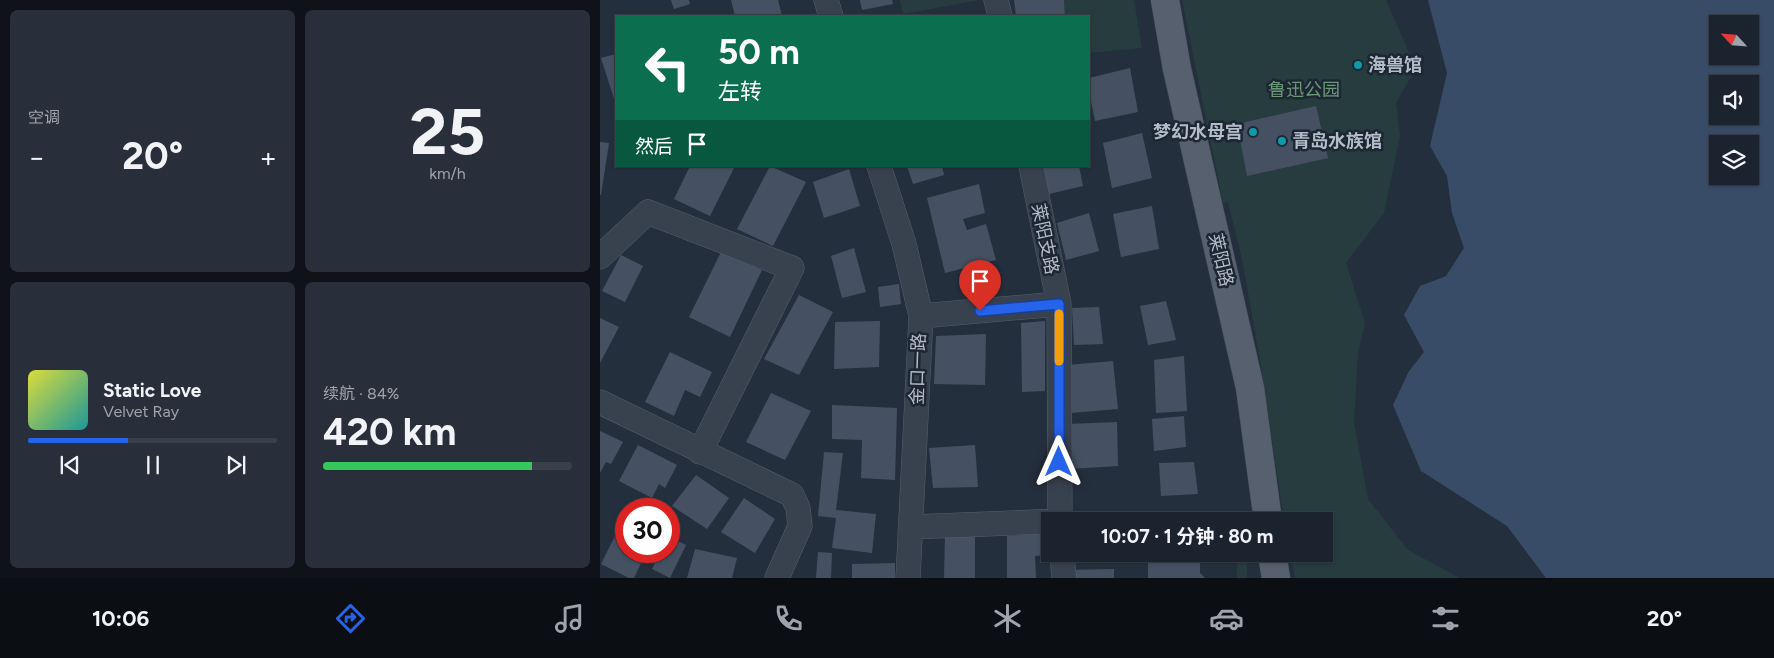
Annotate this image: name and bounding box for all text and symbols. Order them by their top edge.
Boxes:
north arrow [1709,15,1759,65]
map controls [1709,15,1759,185]
text: 50 m [718,31,800,73]
icon: left [635,35,700,100]
place label: 海兽馆 [1368,54,1422,76]
marker: 海兽馆 [1352,59,1364,71]
button: sound [1709,75,1759,125]
text: 左转 [718,78,762,105]
park label: 鲁迅公园 [1268,79,1340,101]
text: 25 [410,92,485,170]
text: 空调 [28,108,60,127]
place label: 梦幻水母宫 [1153,121,1243,143]
marker: 梦幻水母宫 [1247,126,1259,138]
icon: arrive [683,130,711,158]
place label: 青岛水族馆 [1292,130,1382,152]
text: 20° [122,133,183,179]
text: 然后 [635,135,673,158]
marker: 青岛水族馆 [1276,135,1288,147]
button: layers [1709,135,1759,185]
text: − [28,140,45,174]
text: + [260,140,277,174]
text: km/h [429,164,466,183]
street label: 莱阳支路 [1027,201,1063,277]
street label: 莱阳路 [1204,231,1238,289]
pin [959,260,1001,311]
icon: arrive [966,267,994,295]
street label: 金口一路 [906,333,930,405]
text: Static Love [103,379,201,402]
text: 续航 · 84% [323,384,399,403]
text: Velvet Ray [103,402,179,421]
text: 420 km [323,409,456,455]
position arrow [1032,435,1084,487]
icon: previous [56,451,84,479]
icon: pause [139,451,167,479]
icon: next [222,451,250,479]
speed limit sign: 30 [615,498,680,563]
text: 10:07 · 1 分钟 · 80 m [1101,525,1273,548]
icon: directions [333,601,368,636]
icon: music [552,601,587,636]
icon: phone [771,601,806,636]
icon: climate [990,601,1025,636]
icon: car [1209,601,1244,636]
icon: filters [1428,601,1463,636]
text: 10:06 [92,605,149,632]
text: 20° [1647,605,1682,632]

